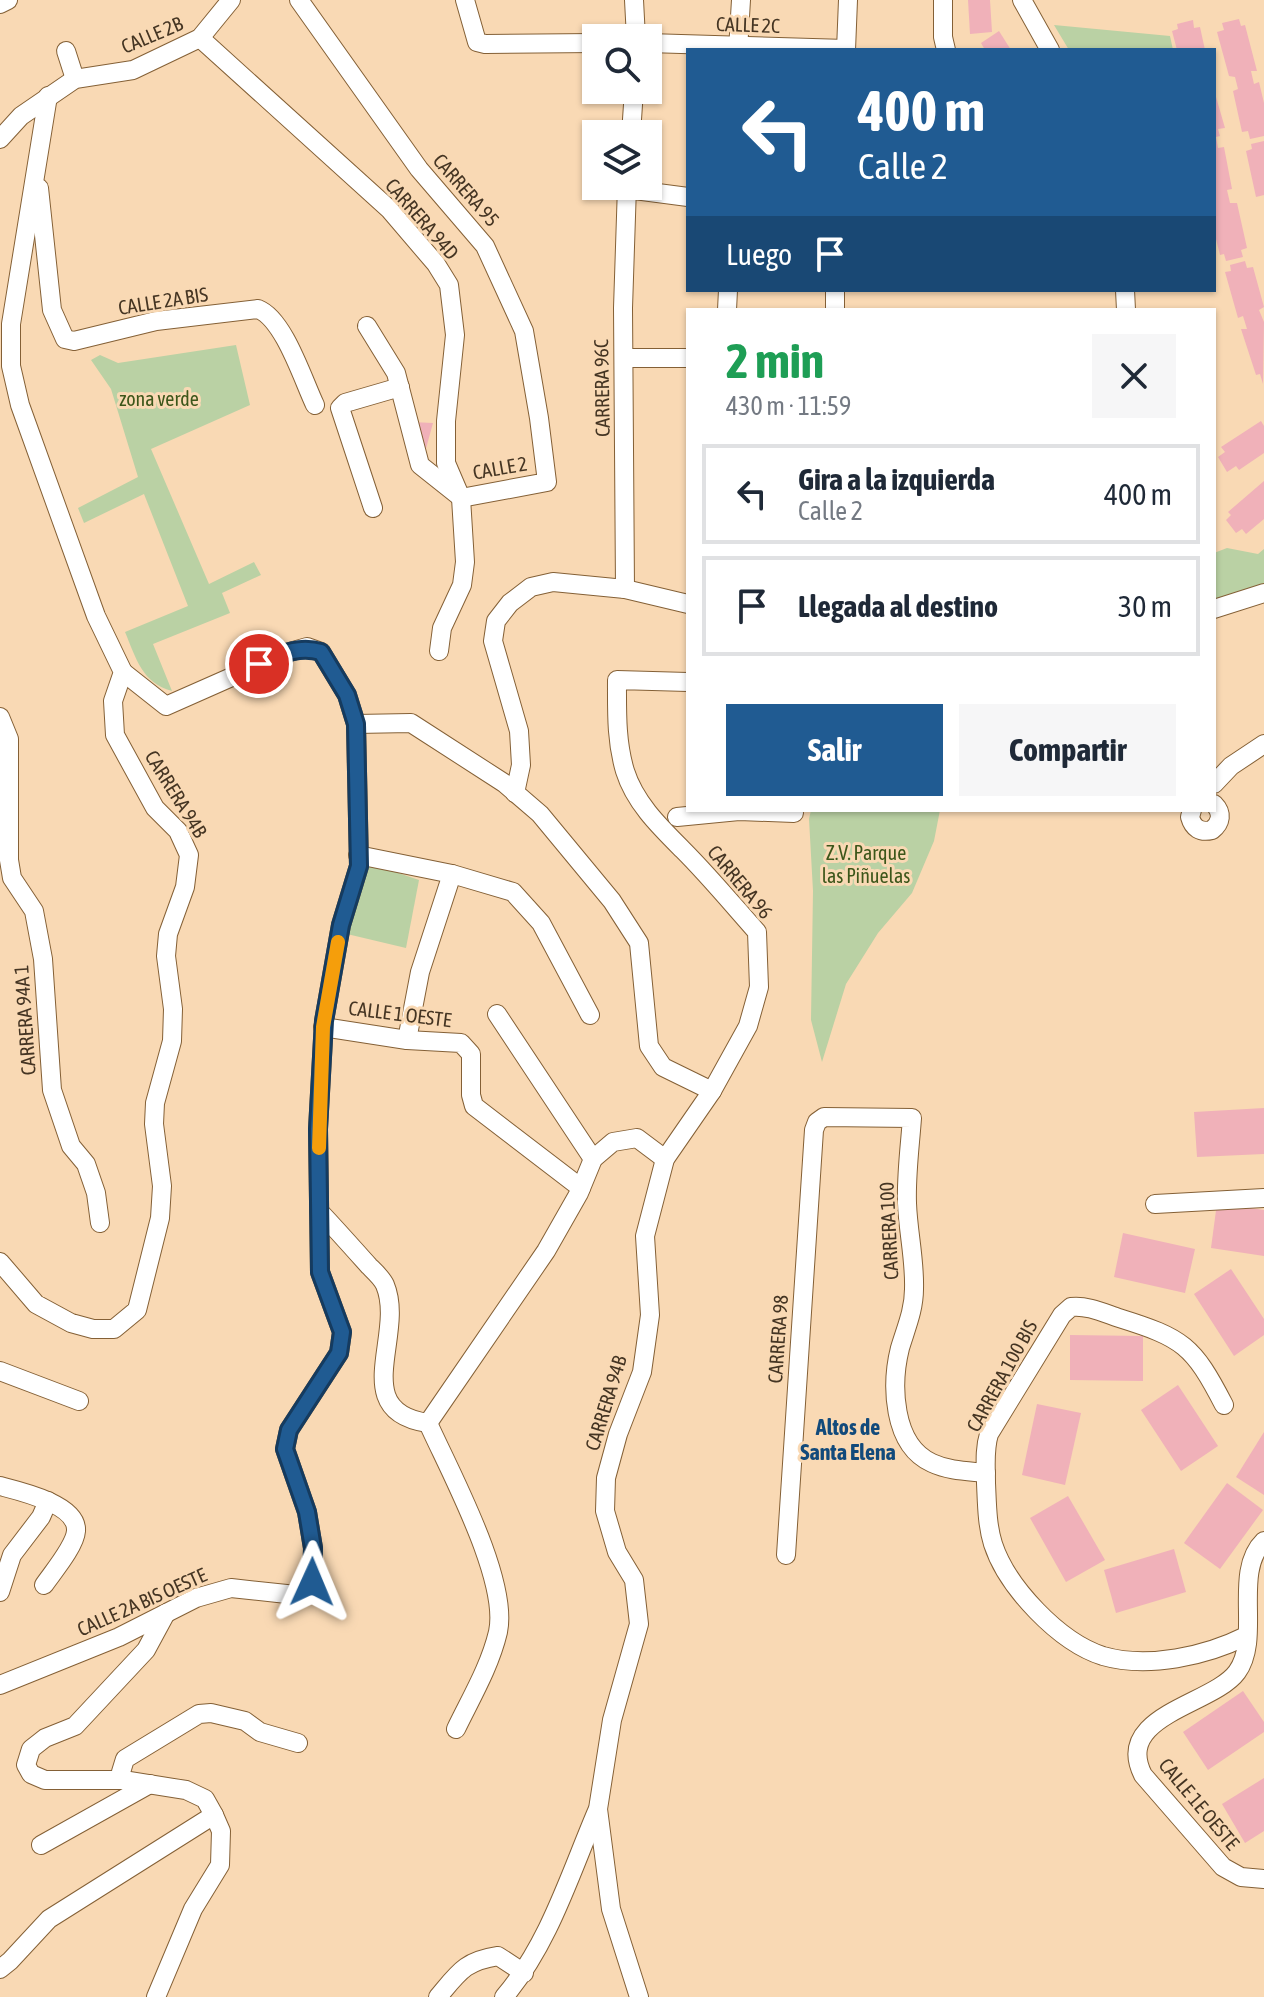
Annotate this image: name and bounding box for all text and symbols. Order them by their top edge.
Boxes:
street label: CALLE 2B [118,11,186,58]
street label: CALLE 2C [716,12,780,37]
map controls [582,24,662,200]
button: search [582,24,662,104]
text: 400 m [858,79,985,143]
icon: left [726,80,830,184]
button: layers [582,120,662,200]
text: Calle 2 [858,145,948,187]
street label: CARRERA 95 [429,149,504,231]
street label: CARRERA 94D [381,173,464,264]
icon: arrive [808,232,852,276]
text: Luego [726,237,792,271]
street label: CALLE 2A BIS [116,282,209,319]
text: 2 min [726,333,824,388]
button: close [1092,334,1176,418]
street label: CARRERA 96C [589,339,614,437]
park label: zona verde [119,387,199,410]
text: 430 m · 11:59 [726,391,851,421]
street label: CALLE 2 [471,451,529,484]
text: Gira a la izquierda [798,462,995,496]
icon: left [730,472,774,516]
text: 400 m [1104,477,1172,511]
text: Calle 2 [798,496,863,526]
icon: arrive [730,584,774,628]
text: Llegada al destino [798,589,998,623]
text: 30 m [1118,589,1172,623]
pin [225,630,293,698]
icon: arrive [237,642,281,686]
button: Salir [726,704,943,796]
button: Compartir [959,704,1176,796]
street label: CARRERA 94B [141,746,212,842]
street label: CARRERA 96 [703,840,778,923]
park label: Z.V. Parque las Piñuelas [822,841,910,887]
street label: CARRERA 94A 1 [9,964,40,1076]
street label: CALLE 1 OESTE [347,996,453,1031]
street label: CARRERA 100 [874,1181,903,1281]
street label: CARRERA 98 [763,1294,792,1384]
street label: CARRERA 100 BIS [961,1316,1042,1435]
street label: CARRERA 94B [580,1352,631,1453]
district label: Altos de Santa Elena [800,1414,896,1465]
position arrow [270,1540,354,1624]
street label: CALLE 2A BIS OESTE [74,1563,210,1640]
street label: CALLE 1E OESTE [1155,1753,1245,1854]

